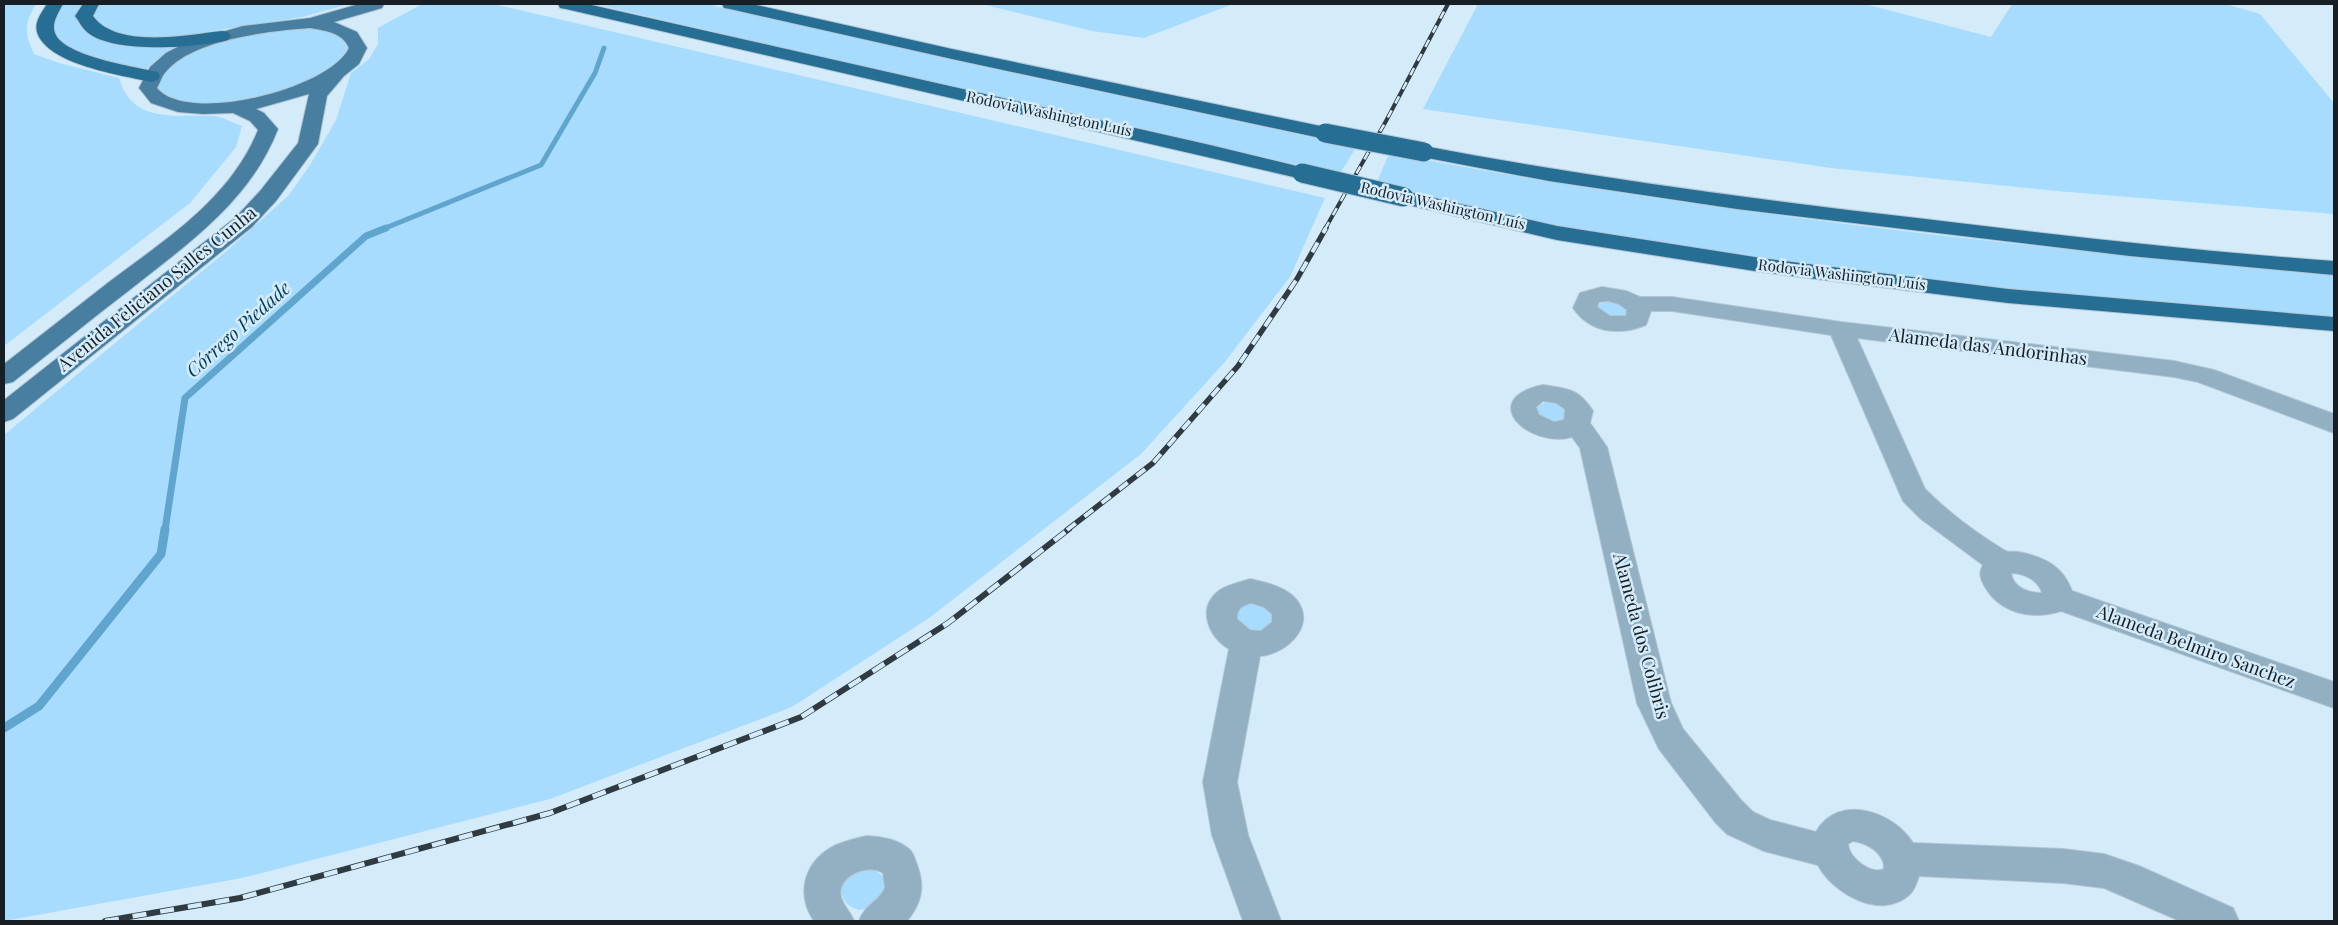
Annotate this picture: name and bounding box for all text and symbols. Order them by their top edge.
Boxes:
street label: Rodovia Washington Luís [965,86,1134,140]
street label: Rodovia Washington Luís [1359,176,1528,234]
street label: Avenida Feliciano Salles Cunha [51,200,261,377]
street label: Rodovia Washington Luís [1757,254,1927,294]
water label: Córrego Piedade [179,274,295,382]
street label: Alameda das Andorinhas [1887,322,2089,370]
street label: Alameda dos Colibris [1608,549,1676,721]
street label: Alameda Belmiro Sanchez [2093,599,2299,693]

